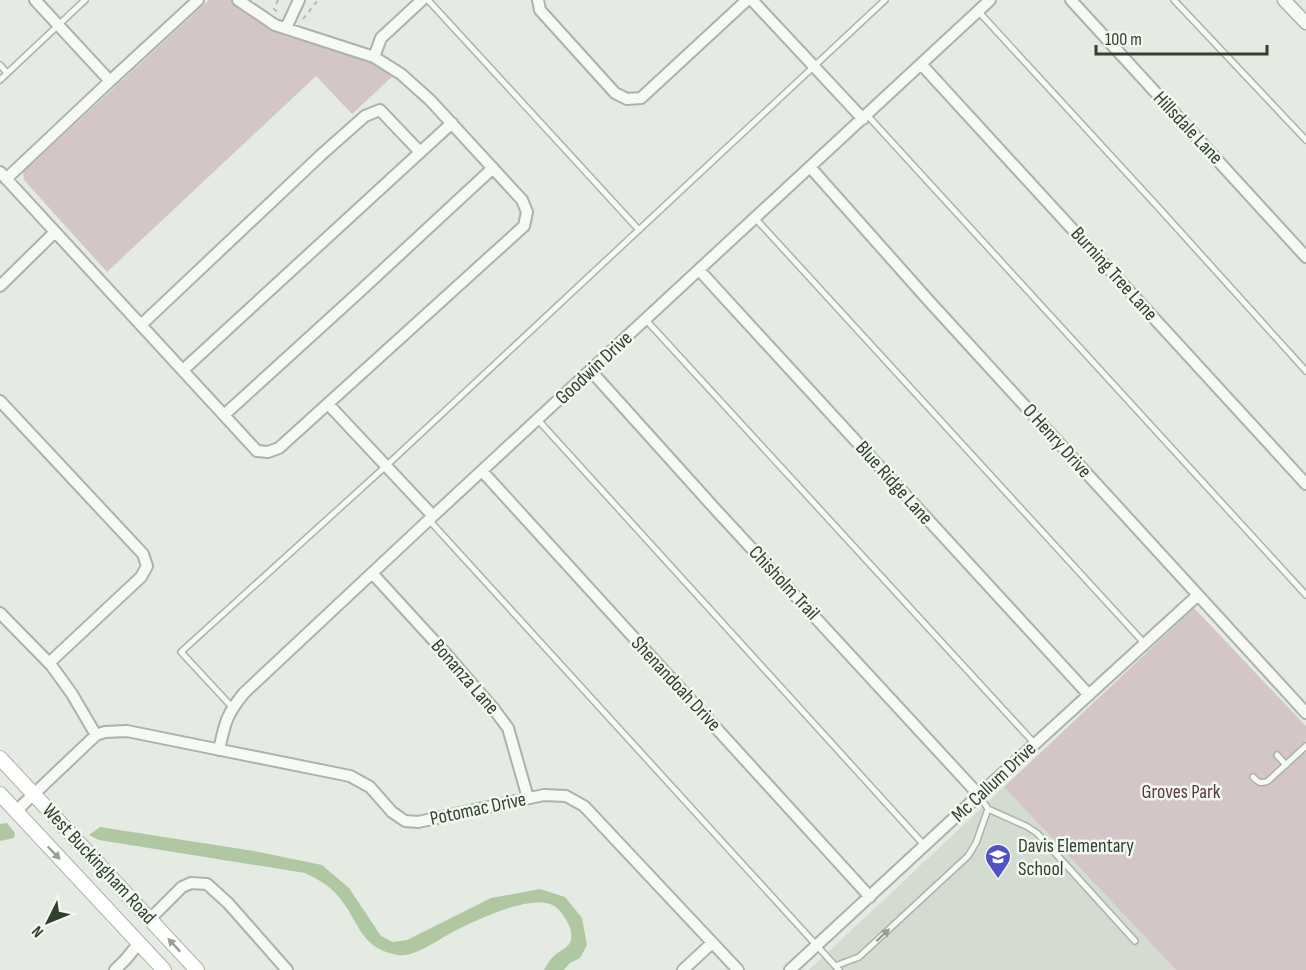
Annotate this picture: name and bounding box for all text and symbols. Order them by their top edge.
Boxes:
scale bar [1096,18,1267,56]
text: 100 m [1105,29,1142,50]
street label: Hillsdale Lane [1148,86,1228,170]
street label: Burning Tree Lane [1066,222,1162,326]
street label: Goodwin Drive [551,326,637,410]
street label: O Henry Drive [1017,399,1097,483]
street label: Blue Ridge Lane [850,436,938,530]
street label: Chisholm Trail [744,541,824,625]
street label: Shenandoah Drive [626,632,726,736]
street label: Bonanza Lane [426,634,504,720]
street label: Mc Callum Drive [947,737,1041,827]
park label: Groves Park [1142,780,1221,804]
street label: Potomac Drive [428,787,528,831]
street label: West Buckingham Road [37,799,161,929]
place label: Davis Elementary School [1018,834,1134,881]
school or university icon: Davis Elementary School [983,842,1013,880]
one-way arrow [46,845,60,859]
north arrow [18,892,78,952]
text: N [28,922,48,941]
one-way arrow [876,928,891,942]
one-way arrow [167,938,181,952]

